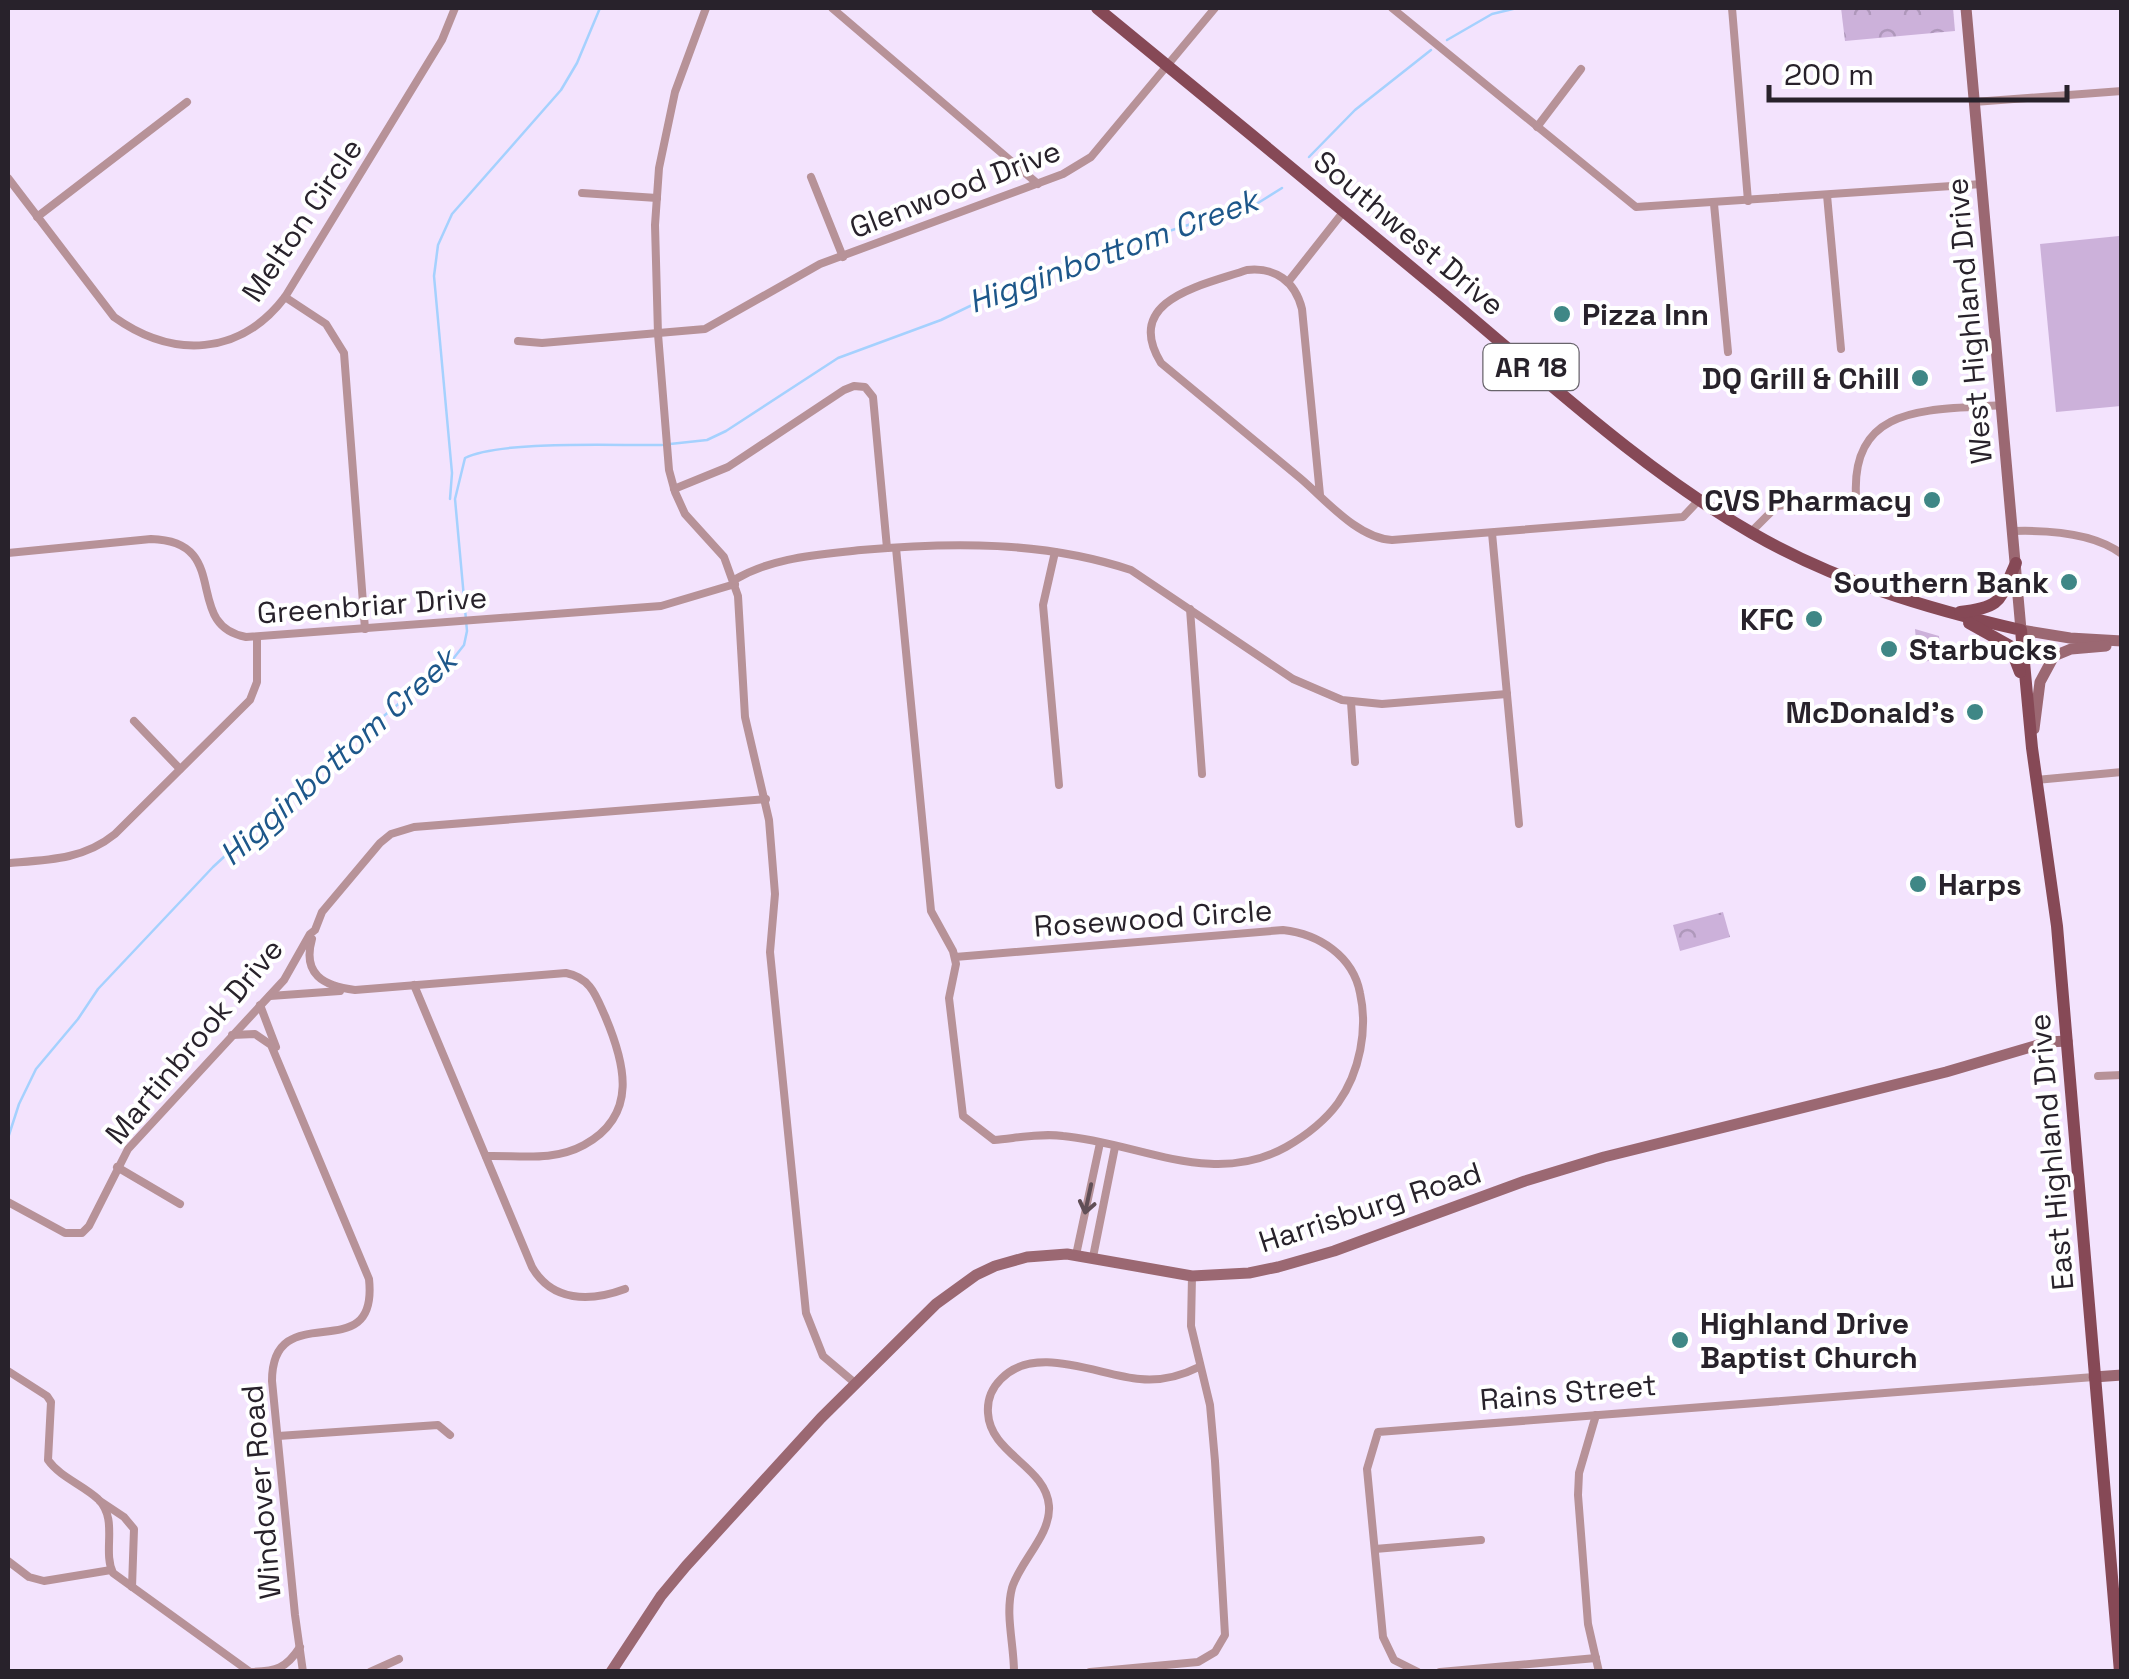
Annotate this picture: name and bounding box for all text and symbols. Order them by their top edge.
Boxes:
scale bar [1769,40,2066,102]
text: 200 m [1784,55,1874,94]
street label: Melton Circle [233,131,371,309]
street label: Glenwood Drive [844,131,1066,247]
street label: Southwest Drive [1305,142,1513,324]
street label: West Highland Drive [1937,176,2001,466]
water label: Higginbottom Creek [963,179,1267,322]
place label: Pizza Inn [1582,295,1709,334]
marker: Pizza Inn [1551,303,1573,325]
road number: AR 18 [1484,344,1578,390]
place label: DQ Grill & Chill [1702,359,1900,398]
marker: DQ Grill & Chill [1909,367,1931,389]
place label: CVS Pharmacy [1704,481,1912,520]
marker: CVS Pharmacy [1921,489,1943,511]
place label: Southern Bank [1834,563,2049,602]
marker: Southern Bank [2058,571,2080,593]
street label: Greenbriar Drive [256,578,488,632]
place label: KFC [1740,600,1794,639]
marker: KFC [1803,608,1825,630]
place label: Starbucks [1909,630,2058,669]
water label: Higginbottom Creek [211,637,468,874]
marker: Starbucks [1878,638,1900,660]
place label: McDonald's [1785,693,1955,732]
marker: McDonald's [1964,701,1986,723]
place label: Harps [1938,865,2022,904]
marker: Harps [1907,873,1929,895]
street label: Rosewood Circle [1032,890,1274,946]
street label: Martinbrook Drive [96,930,292,1152]
street label: East Highland Drive [2019,1012,2083,1292]
street label: Harrisburg Road [1254,1153,1486,1261]
one-way arrow [1078,1182,1097,1214]
place label: Highland Drive Baptist Church [1700,1304,1918,1377]
marker: Highland Drive Baptist Church [1669,1329,1691,1351]
street label: Rains Street [1478,1365,1658,1419]
street label: Windover Road [232,1383,290,1601]

